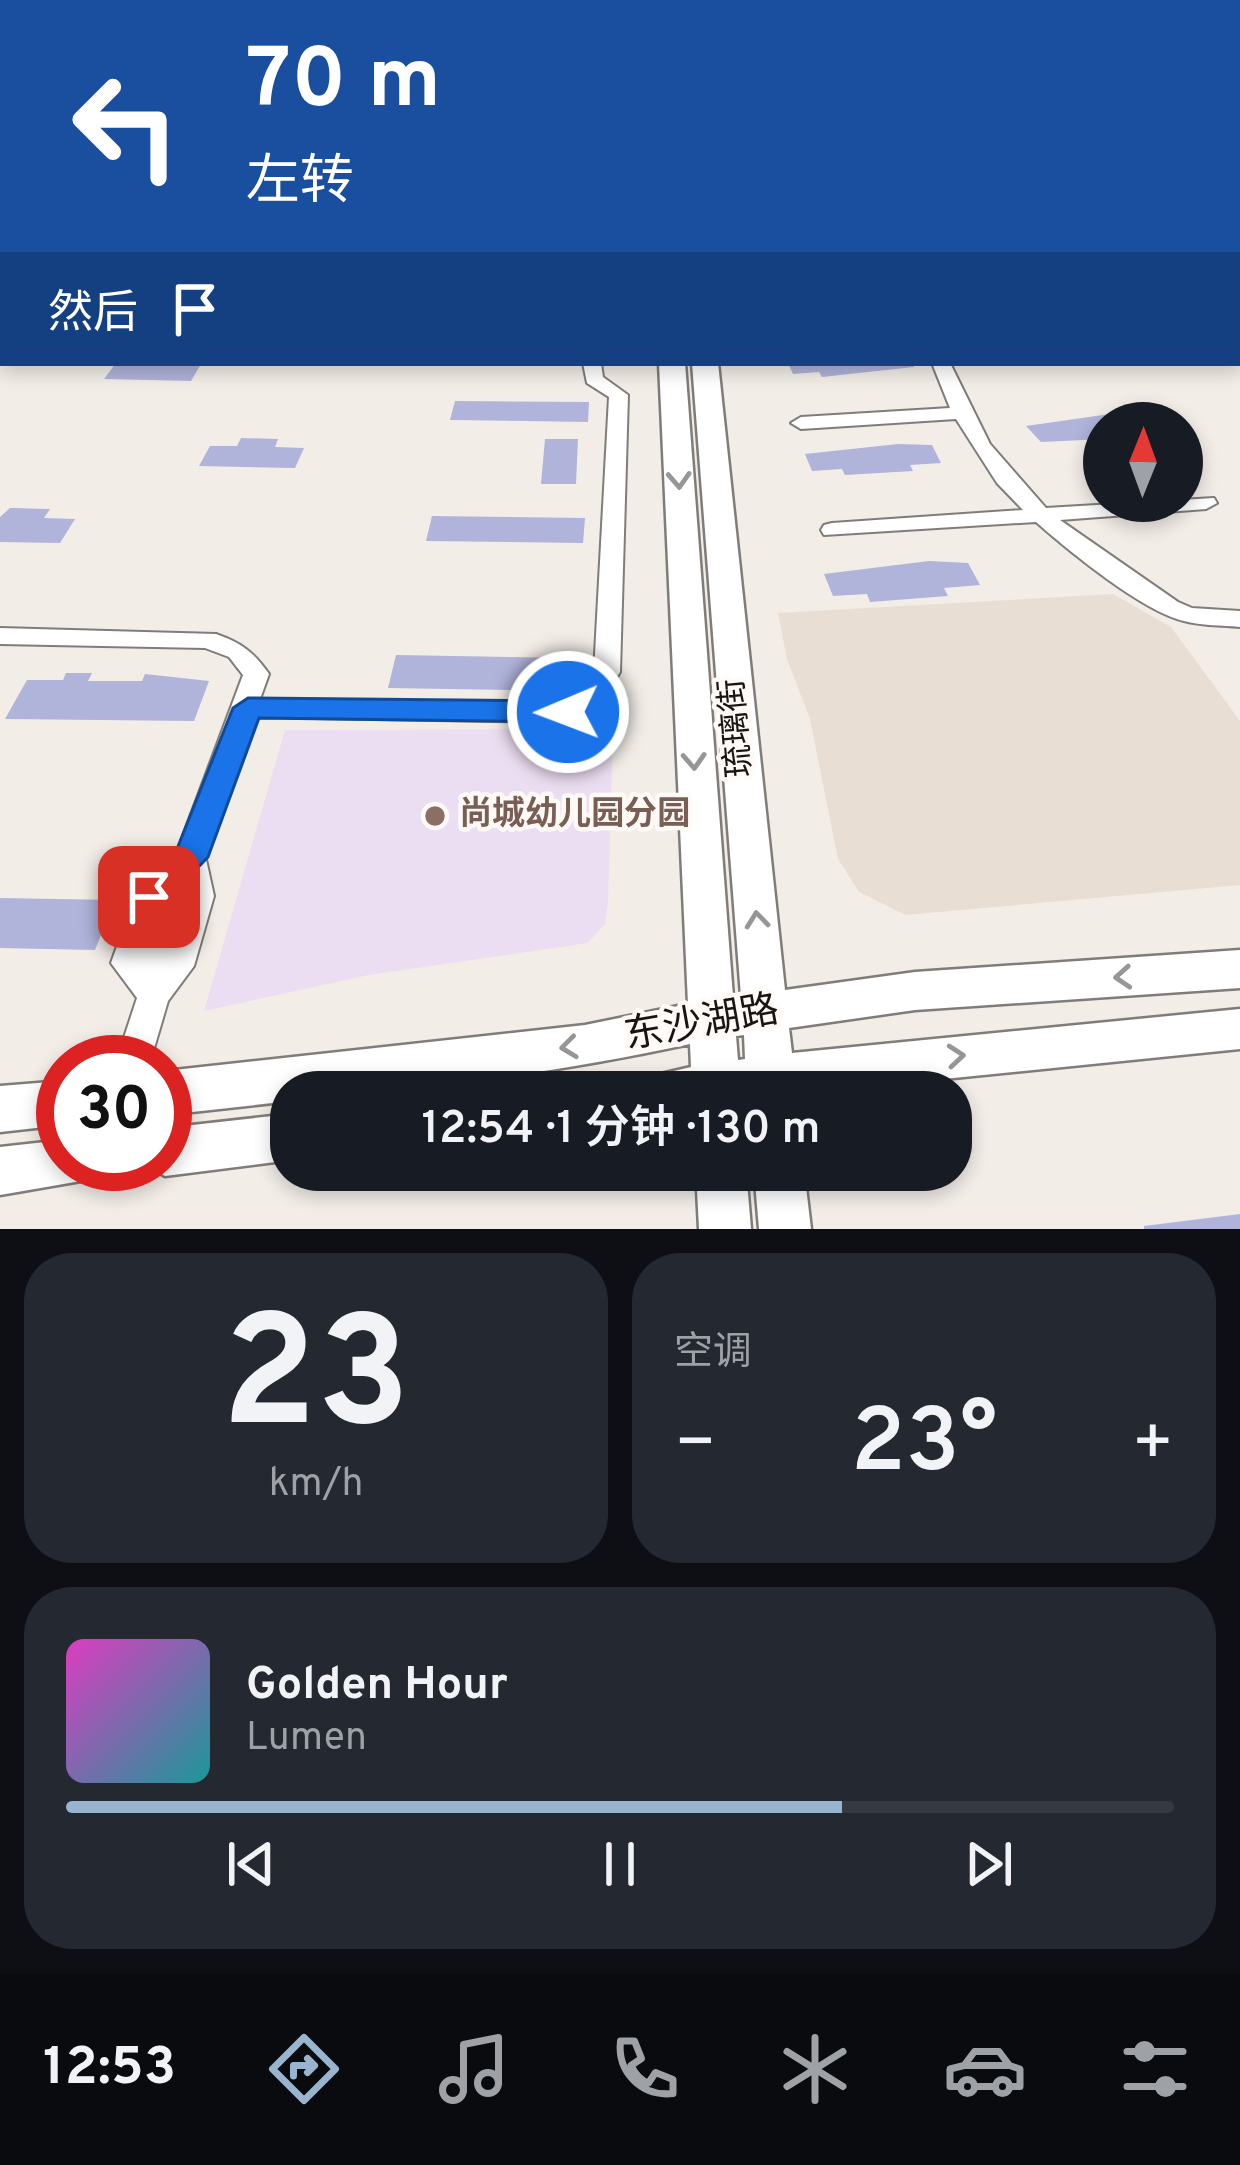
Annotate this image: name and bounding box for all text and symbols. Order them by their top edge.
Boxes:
text: 70 m [246,31,441,137]
icon: left [48,48,204,204]
text: 左转 [246,150,354,219]
icon: arrive [162,276,228,342]
text: 然后 [48,287,138,344]
north arrow [1083,402,1203,522]
map controls [1083,402,1203,522]
one-way arrow [665,471,691,490]
position arrow [505,649,631,775]
street label: 琉璃街 [713,677,763,779]
one-way arrow [681,752,707,771]
place label: 尚城幼儿园分园 [459,795,690,837]
marker: 尚城幼儿园分园 [422,803,448,829]
pin [98,846,200,948]
icon: arrive [116,864,182,930]
one-way arrow [744,910,770,930]
one-way arrow [1113,963,1132,989]
street label: 东沙湖路 [621,987,783,1063]
one-way arrow [559,1034,579,1060]
speed limit sign: 30 [36,1035,192,1191]
one-way arrow [947,1044,966,1069]
text: 12:54 · 1 分钟 · 130 m [422,1102,821,1159]
text: 23 [222,1284,410,1482]
text: 空调 [674,1330,752,1379]
text: 23° [851,1390,997,1503]
text: − [674,1405,717,1488]
text: + [1131,1405,1174,1488]
text: km/h [269,1461,363,1510]
text: Golden Hour [246,1658,508,1715]
text: Lumen [246,1715,367,1764]
icon: previous [218,1831,284,1897]
icon: pause [587,1831,653,1897]
icon: next [956,1831,1022,1897]
icon: directions [262,2027,346,2111]
icon: music [432,2027,516,2111]
icon: phone [603,2027,687,2111]
icon: climate [773,2027,857,2111]
icon: car [943,2027,1027,2111]
icon: filters [1113,2027,1197,2111]
text: 12:53 [43,2035,176,2104]

